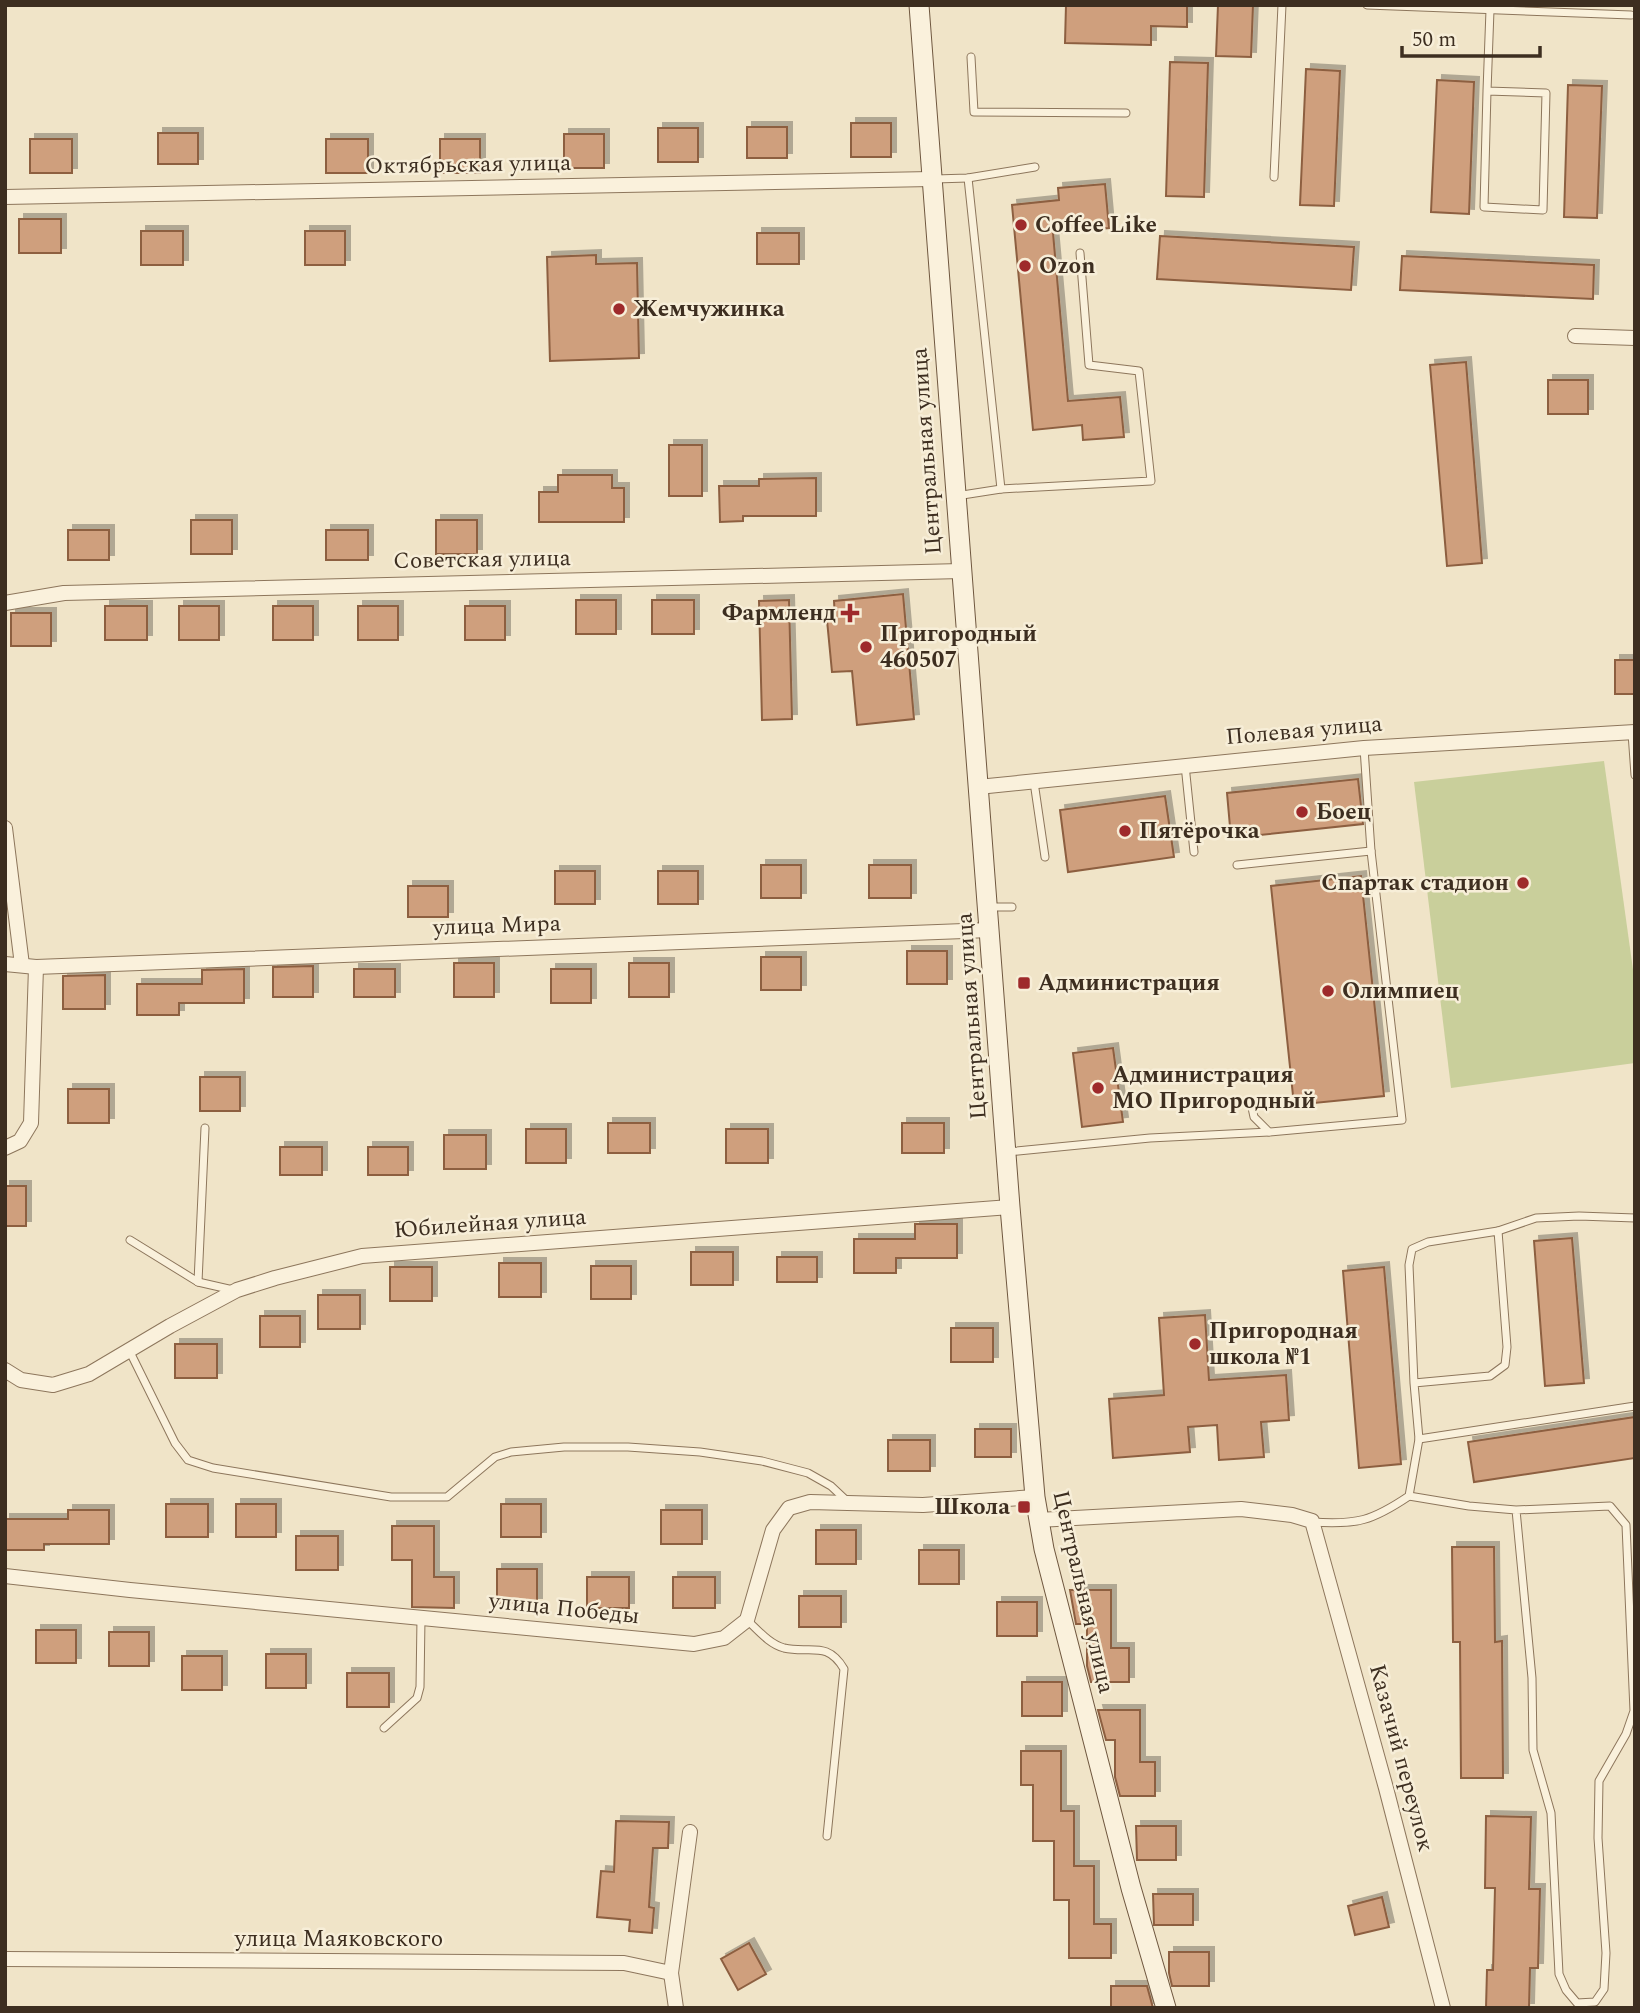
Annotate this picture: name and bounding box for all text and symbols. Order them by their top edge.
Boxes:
scale bar [1402,14,1540,58]
text: 50 m [1412,24,1456,56]
street label: Октябрьская улица [364,146,572,184]
place label: Coffee Like [1035,208,1157,243]
marker: Coffee Like [1013,217,1029,233]
place label: Ozon [1039,249,1095,284]
marker: Ozon [1017,258,1033,274]
place label: Жемчужинка [633,292,785,327]
marker: Жемчужинка [611,301,627,317]
street label: Центральная улица [902,346,952,556]
street label: Советская улица [393,541,571,579]
place label: Фармленд [722,596,836,631]
marker: Фармленд [842,605,858,621]
place label: Пригородный 460507 [880,617,1037,678]
marker: Пригородный 460507 [858,639,874,655]
street label: Полевая улица [1224,707,1384,755]
place label: Боец [1316,795,1371,830]
marker: Боец [1294,804,1310,820]
place label: Пятёрочка [1139,814,1260,849]
marker: Пятёрочка [1117,823,1133,839]
place label: Спартак стадион [1321,866,1509,901]
marker: Спартак стадион [1515,875,1531,891]
street label: улица Мира [431,906,562,946]
street label: Центральная улица [947,911,997,1121]
place label: Администрация [1038,966,1220,1001]
place label: Олимпиец [1342,974,1459,1009]
marker: Администрация [1016,975,1032,991]
marker: Олимпиец [1320,983,1336,999]
place label: Администрация МО Пригородный [1112,1058,1316,1119]
marker: Администрация МО Пригородный [1090,1080,1106,1096]
street label: Юбилейная улица [392,1200,588,1248]
place label: Пригородная школа №1 [1209,1314,1358,1375]
marker: Пригородная школа №1 [1187,1336,1203,1352]
street label: Центральная улица [1043,1487,1123,1697]
place label: Школа [934,1490,1010,1525]
marker: Школа [1016,1499,1032,1515]
street label: улица Победы [486,1584,641,1634]
street label: Казачий переулок [1359,1660,1443,1856]
street label: улица Маяковского [234,1922,443,1957]

